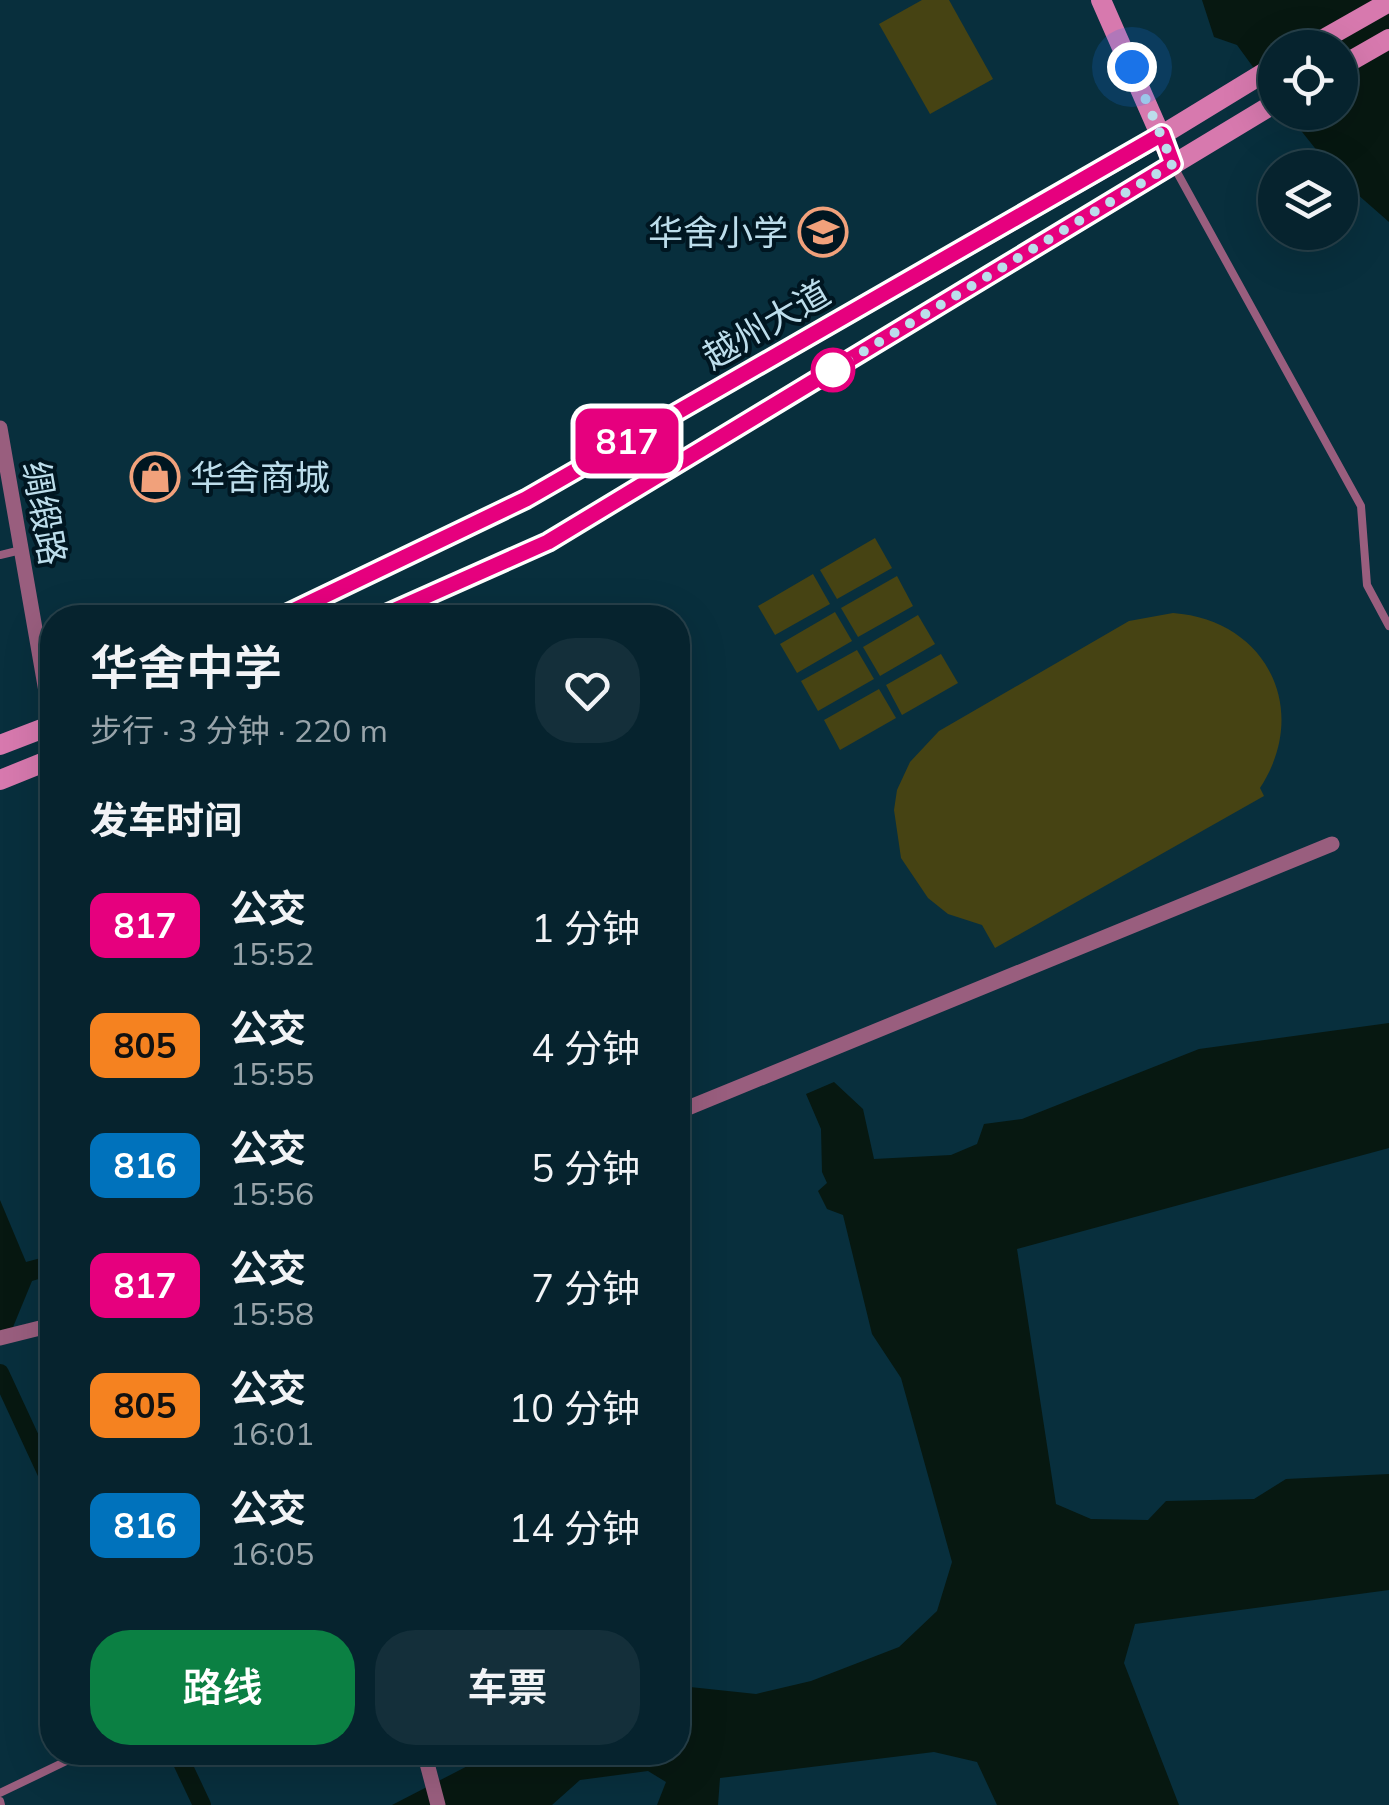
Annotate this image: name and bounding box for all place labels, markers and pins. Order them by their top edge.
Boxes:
school or university icon: 华舍小学 [797,206,849,258]
place label: 华舍小学 [648,210,788,254]
unlabelled marker [812,349,854,391]
shop icon: 华舍商城 [129,451,181,503]
place label: 华舍商城 [190,455,330,499]

